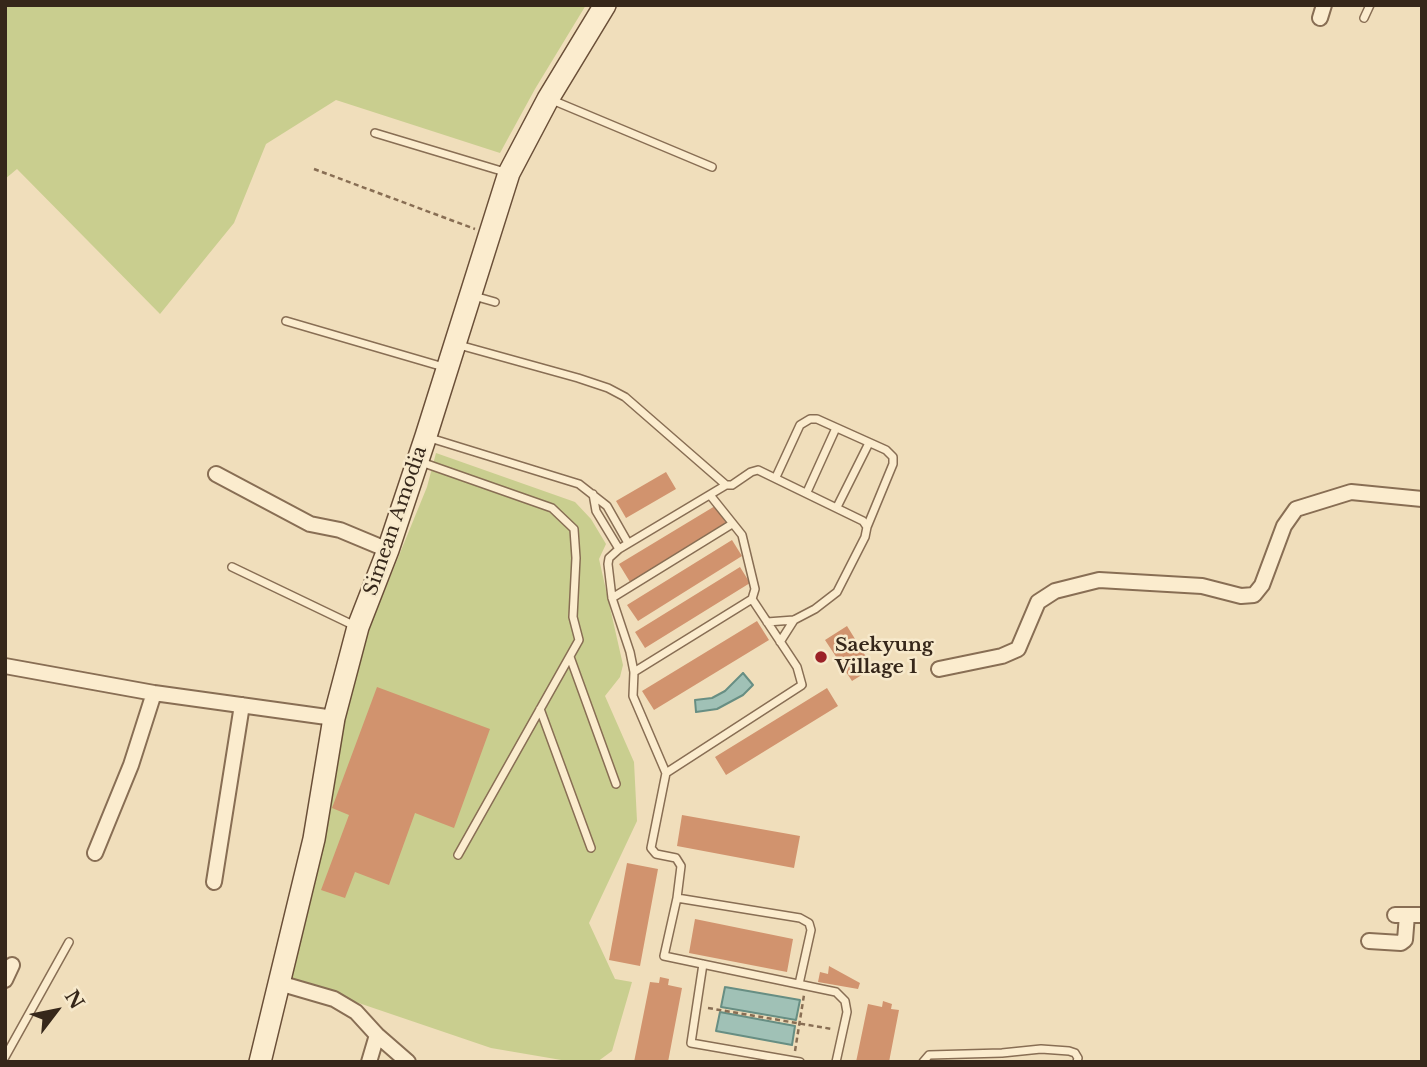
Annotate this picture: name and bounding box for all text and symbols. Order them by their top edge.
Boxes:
street label: Simean Amodia [360,443,432,599]
place label: Saekyung Village 1 [835,635,933,679]
marker: Saekyung Village 1 [813,649,829,665]
north arrow [21,976,91,1046]
text: N [60,986,89,1013]

